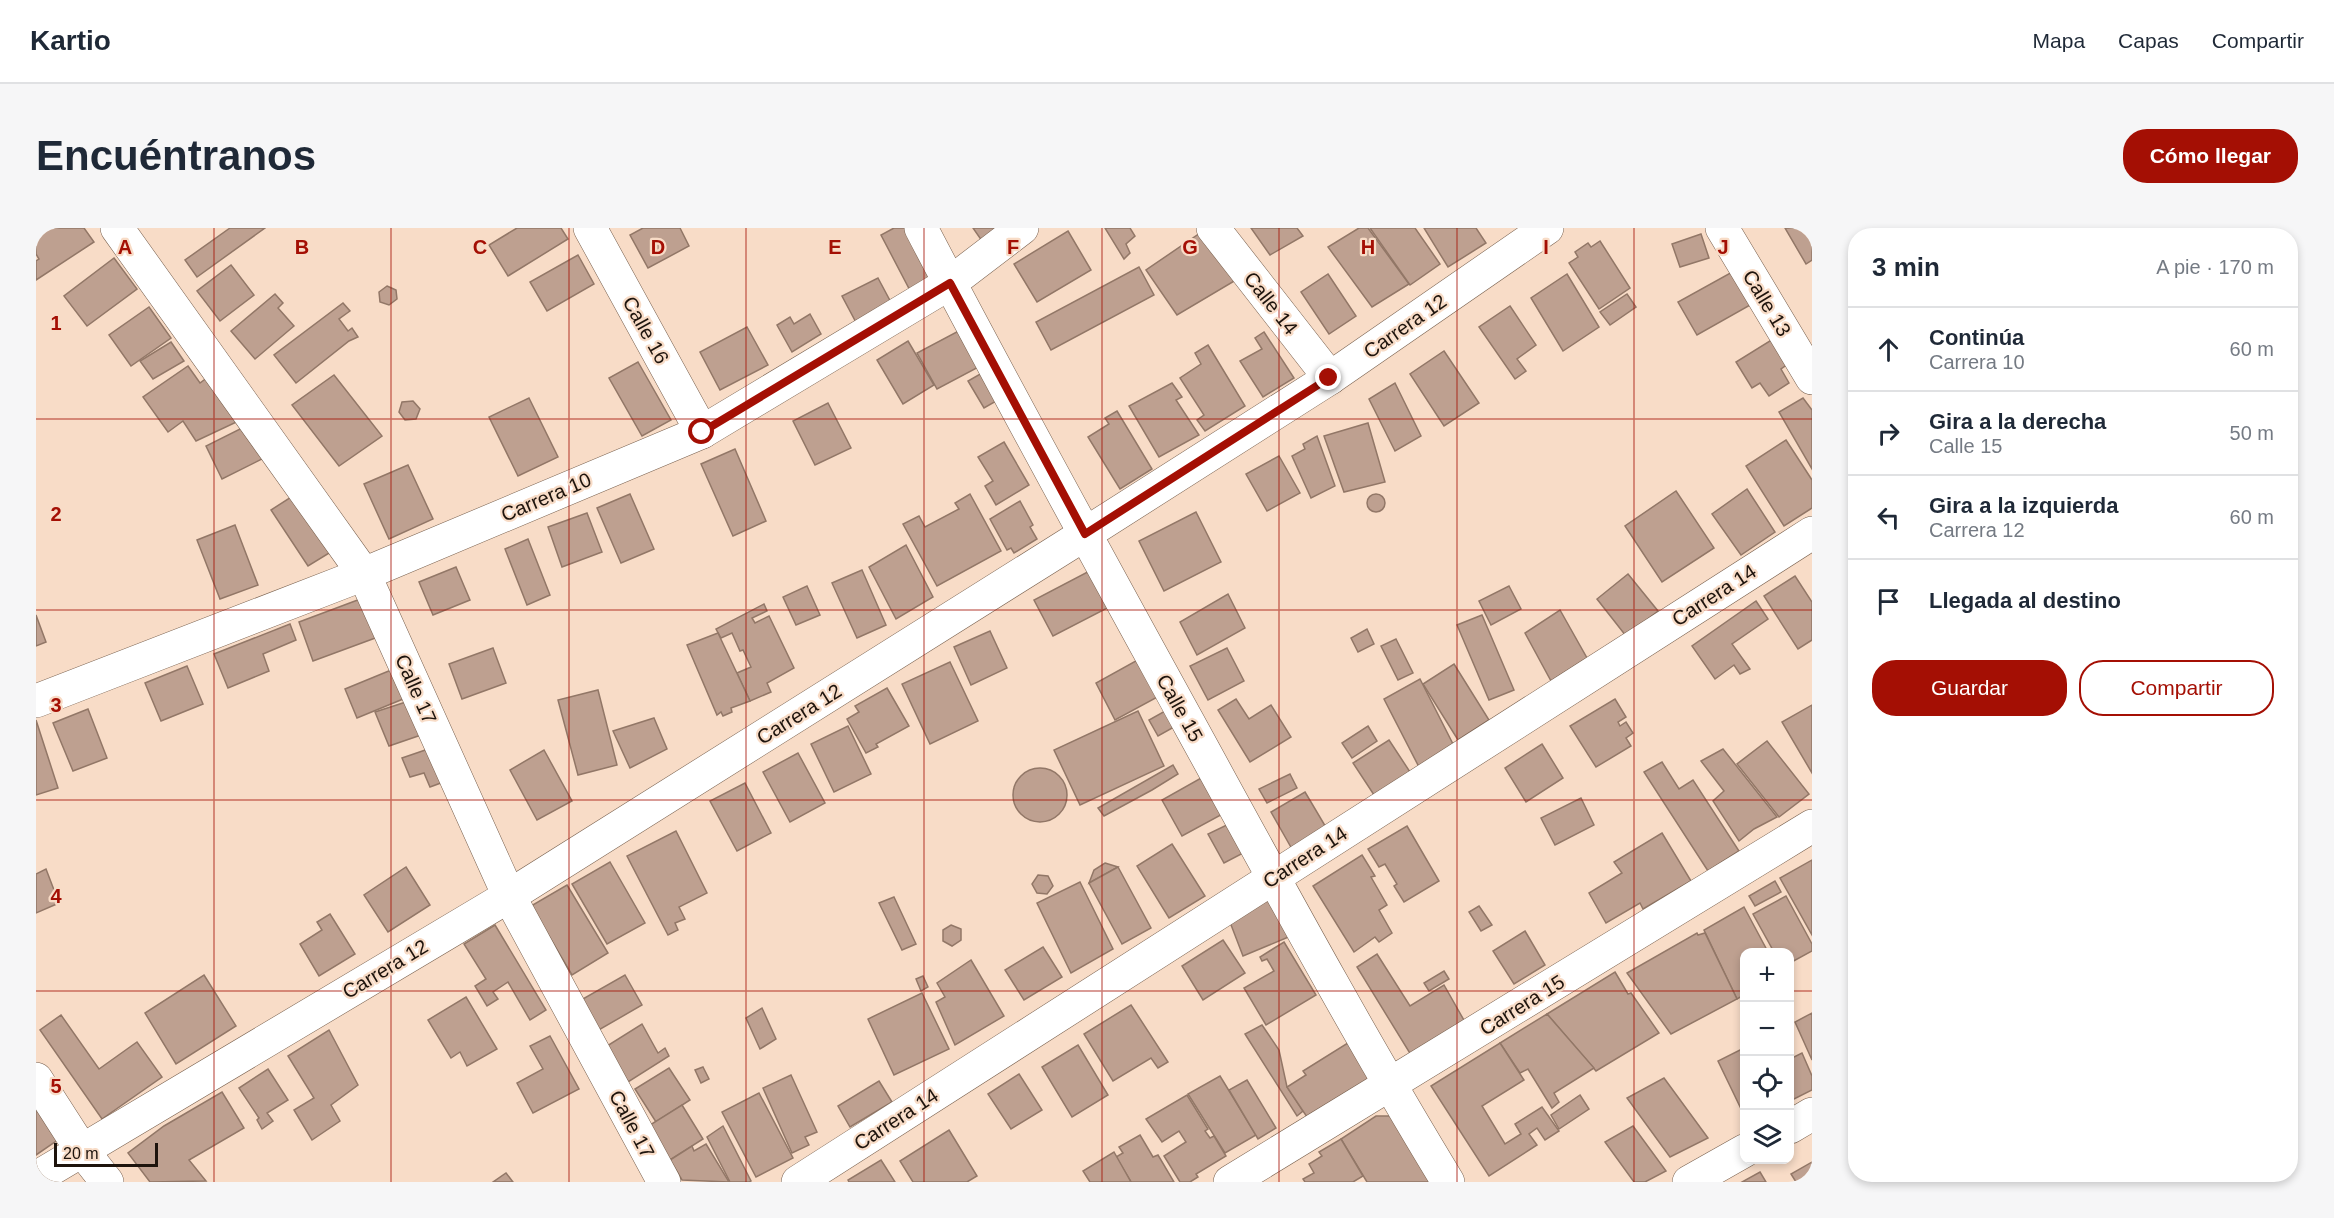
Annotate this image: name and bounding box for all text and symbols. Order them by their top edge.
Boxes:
text: Kartio [30,25,111,56]
text: Mapa [2033,29,2085,52]
text: Capas [2118,29,2179,52]
text: Compartir [2212,29,2304,52]
button: Cómo llegar [2123,129,2298,183]
text: Encuéntranos [36,132,316,179]
text: A [118,236,132,258]
text: B [295,236,309,258]
text: C [473,236,487,258]
text: D [651,236,665,258]
text: E [828,236,842,258]
text: F [1007,236,1019,258]
text: G [1182,236,1198,258]
text: H [1361,236,1375,258]
text: I [1543,236,1549,258]
text: J [1717,236,1729,258]
text: 3 min [1872,252,1940,282]
text: A pie · 170 m [2156,256,2274,278]
street label: Calle 13 [1739,266,1795,340]
street label: Calle 14 [1240,267,1302,339]
street label: Carrera 12 [1360,290,1450,362]
street label: Calle 16 [619,293,673,367]
text: 1 [50,312,62,334]
text: Continúa [1929,325,2024,350]
icon: ahead [1872,333,1905,366]
text: 60 m [2230,338,2274,360]
text: Carrera 10 [1929,351,2025,373]
route end [1315,364,1341,390]
text: Gira a la derecha [1929,409,2106,434]
icon: right [1872,417,1905,450]
route start [688,418,714,444]
text: 50 m [2230,422,2274,444]
text: Calle 15 [1929,435,2002,457]
street label: Carrera 10 [498,468,594,526]
text: Gira a la izquierda [1929,493,2119,518]
icon: left [1872,501,1905,534]
text: 2 [50,503,62,525]
text: 60 m [2230,506,2274,528]
text: Carrera 12 [1929,519,2025,541]
street label: Carrera 14 [1668,560,1760,630]
icon: arrive [1872,585,1905,618]
text: Llegada al destino [1929,588,2121,613]
street label: Calle 17 [391,651,441,727]
button: Guardar [1872,660,2067,716]
button: Compartir [2079,660,2274,716]
street label: Calle 15 [1153,671,1207,745]
street label: Carrera 12 [753,679,845,749]
text: 3 [50,694,62,716]
street label: Carrera 14 [1259,822,1351,892]
text: 4 [50,885,62,907]
street label: Carrera 12 [338,935,432,1003]
map controls [1740,948,1794,1164]
button: + [1740,948,1794,1002]
street label: Carrera 15 [1476,970,1568,1040]
button: − [1740,1002,1794,1056]
button: locate [1740,1056,1794,1110]
text: 5 [50,1075,62,1097]
street label: Carrera 14 [850,1084,942,1154]
street label: Calle 17 [605,1086,659,1162]
button: layers [1740,1110,1794,1164]
scale bar [54,1140,158,1168]
text: 20 m [63,1145,99,1162]

